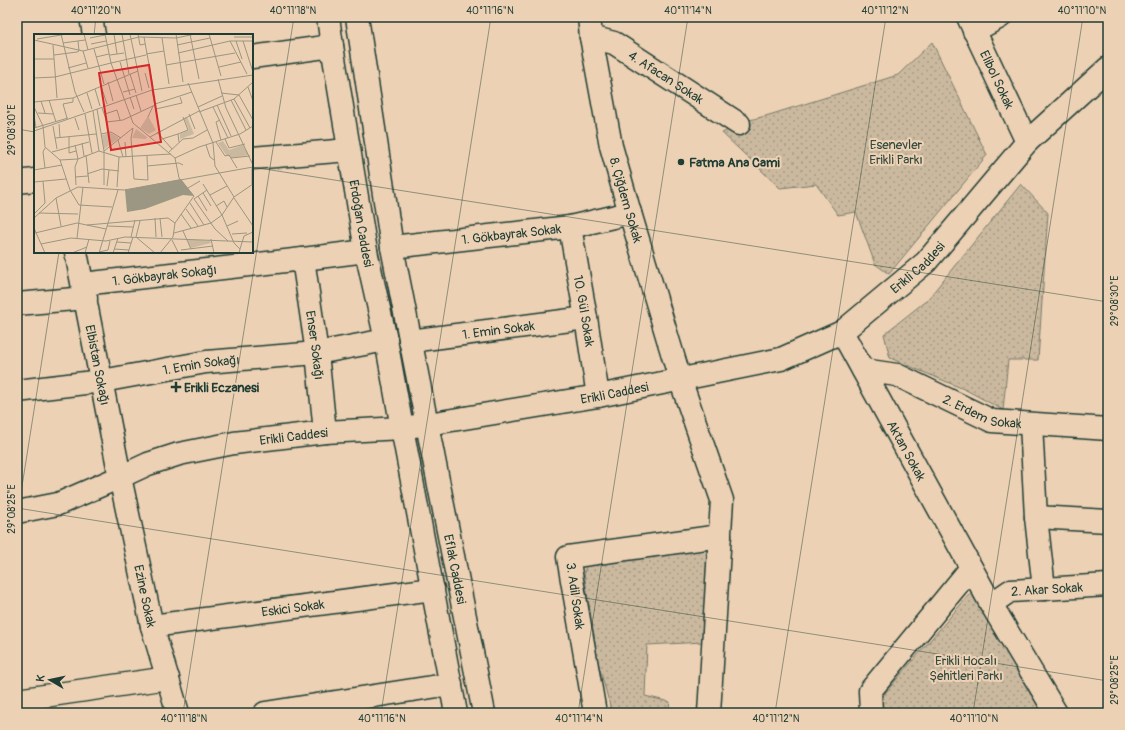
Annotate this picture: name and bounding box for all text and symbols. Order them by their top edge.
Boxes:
text: 40°11'20"N [71,5,121,17]
text: 40°11'18"N [270,5,317,17]
text: 40°11'16"N [466,5,514,17]
text: 40°11'14"N [664,5,712,17]
text: 40°11'12"N [861,5,909,17]
text: 40°11'10"N [1058,5,1106,17]
inset map [34,34,253,253]
street label: 4. Afacan Sokak [625,47,707,108]
street label: Elibol Sokak [976,48,1017,112]
text: 29°08'30"E [6,105,18,155]
park label: Esenevler Erikli Parkı [869,137,923,168]
place label: Fatma Ana Cami [689,155,781,171]
street label: 8. Çiğdem Sokak [606,156,646,245]
marker: Fatma Ana Cami [676,157,686,167]
street label: Erdoğan Caddesi [345,179,376,269]
street label: 1. Gökbayrak Sokak [461,221,563,248]
street label: Erikli Caddesi [887,239,949,297]
street label: 1. Gökbayrak Sokağı [111,262,218,290]
street label: 10. Gül Sokak [570,274,597,348]
text: 29°08'30"E [1109,276,1121,326]
street label: Enser Sokağı [302,309,327,381]
street label: 1. Emin Sokak [461,318,536,343]
street label: Elbistan Sokağı [81,323,113,407]
street label: 1. Emin Sokağı [161,352,240,379]
street label: Erikli Caddesi [579,379,650,408]
place label: Erikli Eczanesi [184,380,260,396]
marker: Erikli Eczanesi [171,382,181,392]
street label: 2. Erdem Sokak [940,391,1022,432]
street label: Aktan Sokak [883,418,929,484]
street label: Erikli Caddesi [259,425,328,449]
text: 29°08'25"E [6,484,18,534]
street label: Eflak Caddesi [440,533,469,606]
street label: 3. Adil Sokak [562,562,588,631]
street label: Ezine Sokak [130,563,159,630]
street label: 2. Akar Sokak [1011,580,1084,600]
street label: Eskici Sokak [260,596,326,621]
park label: Erikli Hocalı Şehitleri Parkı [929,653,1003,684]
text: 29°08'25"E [1109,655,1121,705]
north arrow [30,660,70,700]
text: K [34,674,48,683]
text: 40°11'18"N [161,713,208,725]
text: 40°11'16"N [358,713,406,725]
text: 40°11'14"N [555,713,603,725]
text: 40°11'12"N [752,713,800,725]
text: 40°11'10"N [950,713,998,725]

